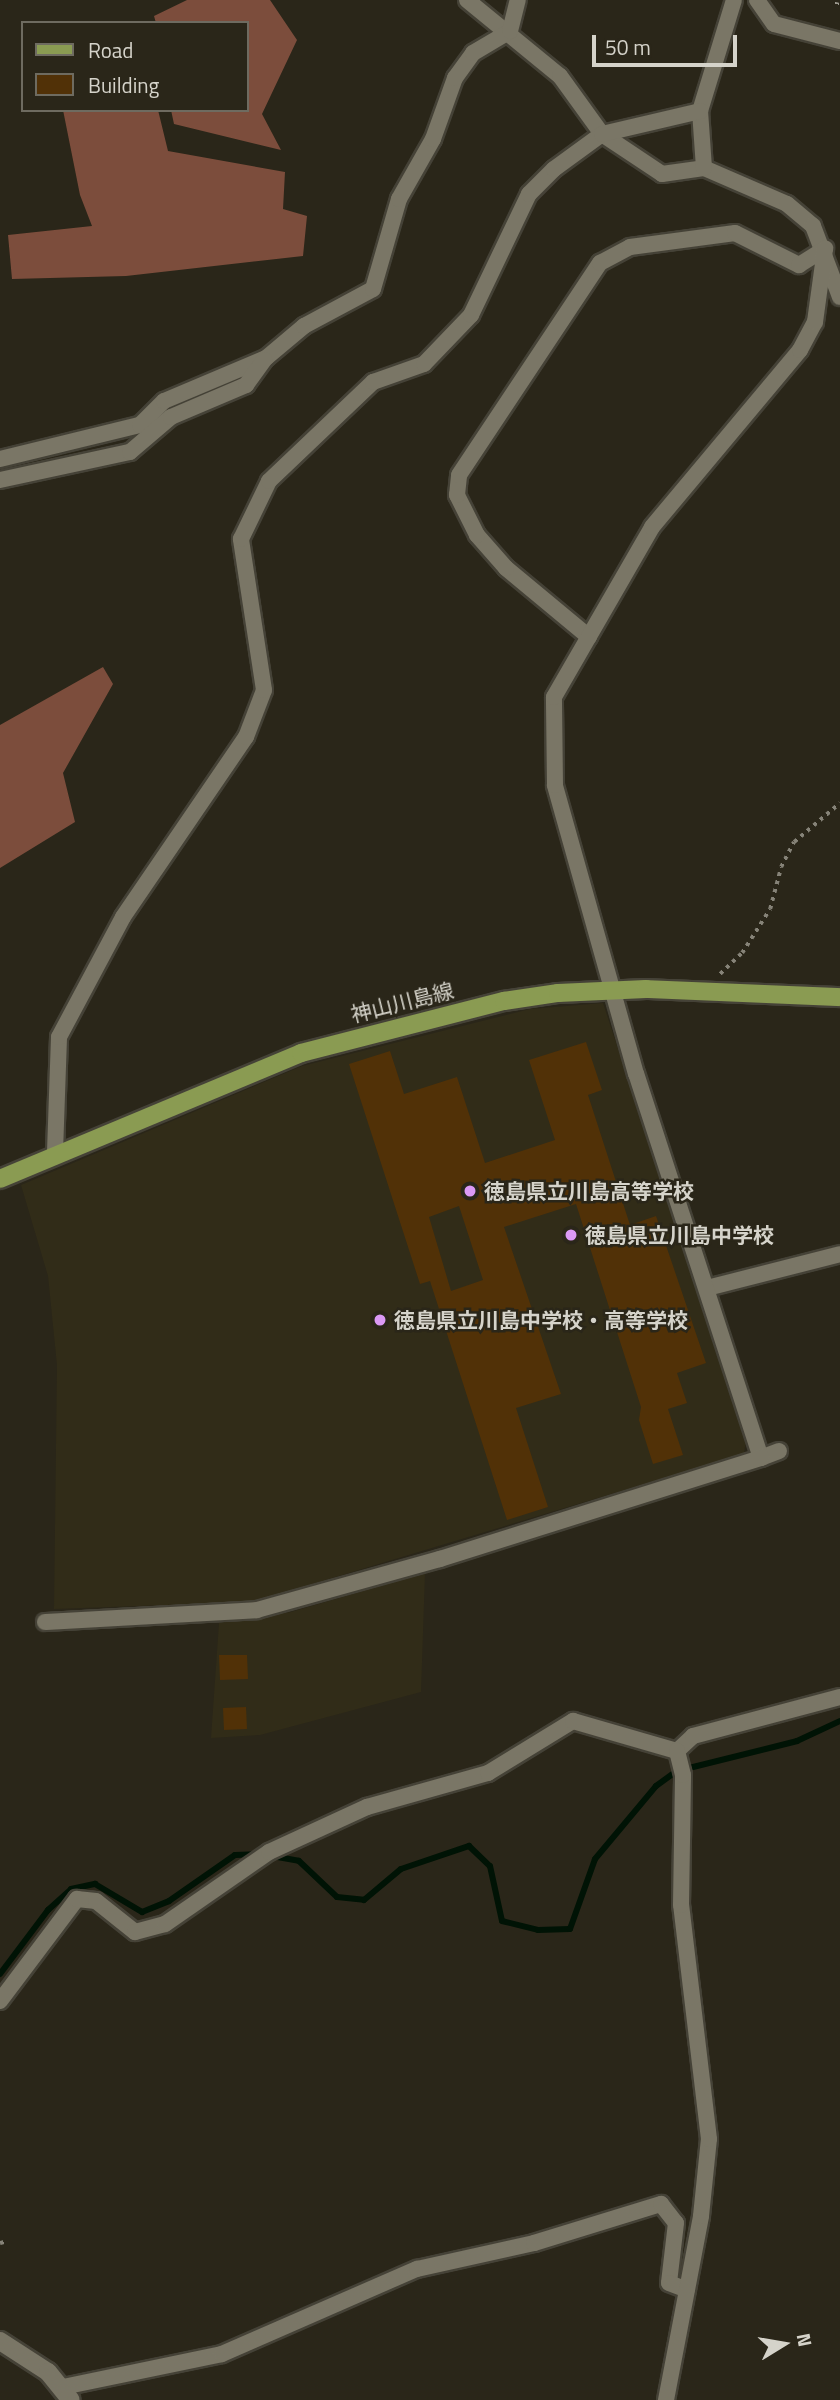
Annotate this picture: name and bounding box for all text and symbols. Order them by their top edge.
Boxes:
legend [21,21,248,112]
scale bar [595,21,740,65]
text: 50 m [605,31,651,63]
text: Road [88,34,133,66]
text: Building [88,69,159,101]
street label: 神山川島線 [348,977,456,1027]
place label: 徳島県立川島高等学校 [484,1178,694,1204]
marker: 徳島県立川島高等学校 [462,1183,478,1199]
place label: 徳島県立川島中学校 [585,1222,774,1248]
marker: 徳島県立川島中学校 [563,1227,579,1243]
place label: 徳島県立川島中学校・高等学校 [394,1307,688,1333]
marker: 徳島県立川島中学校・高等学校 [372,1312,388,1328]
north arrow [749,2309,819,2379]
text: N [790,2331,821,2349]

